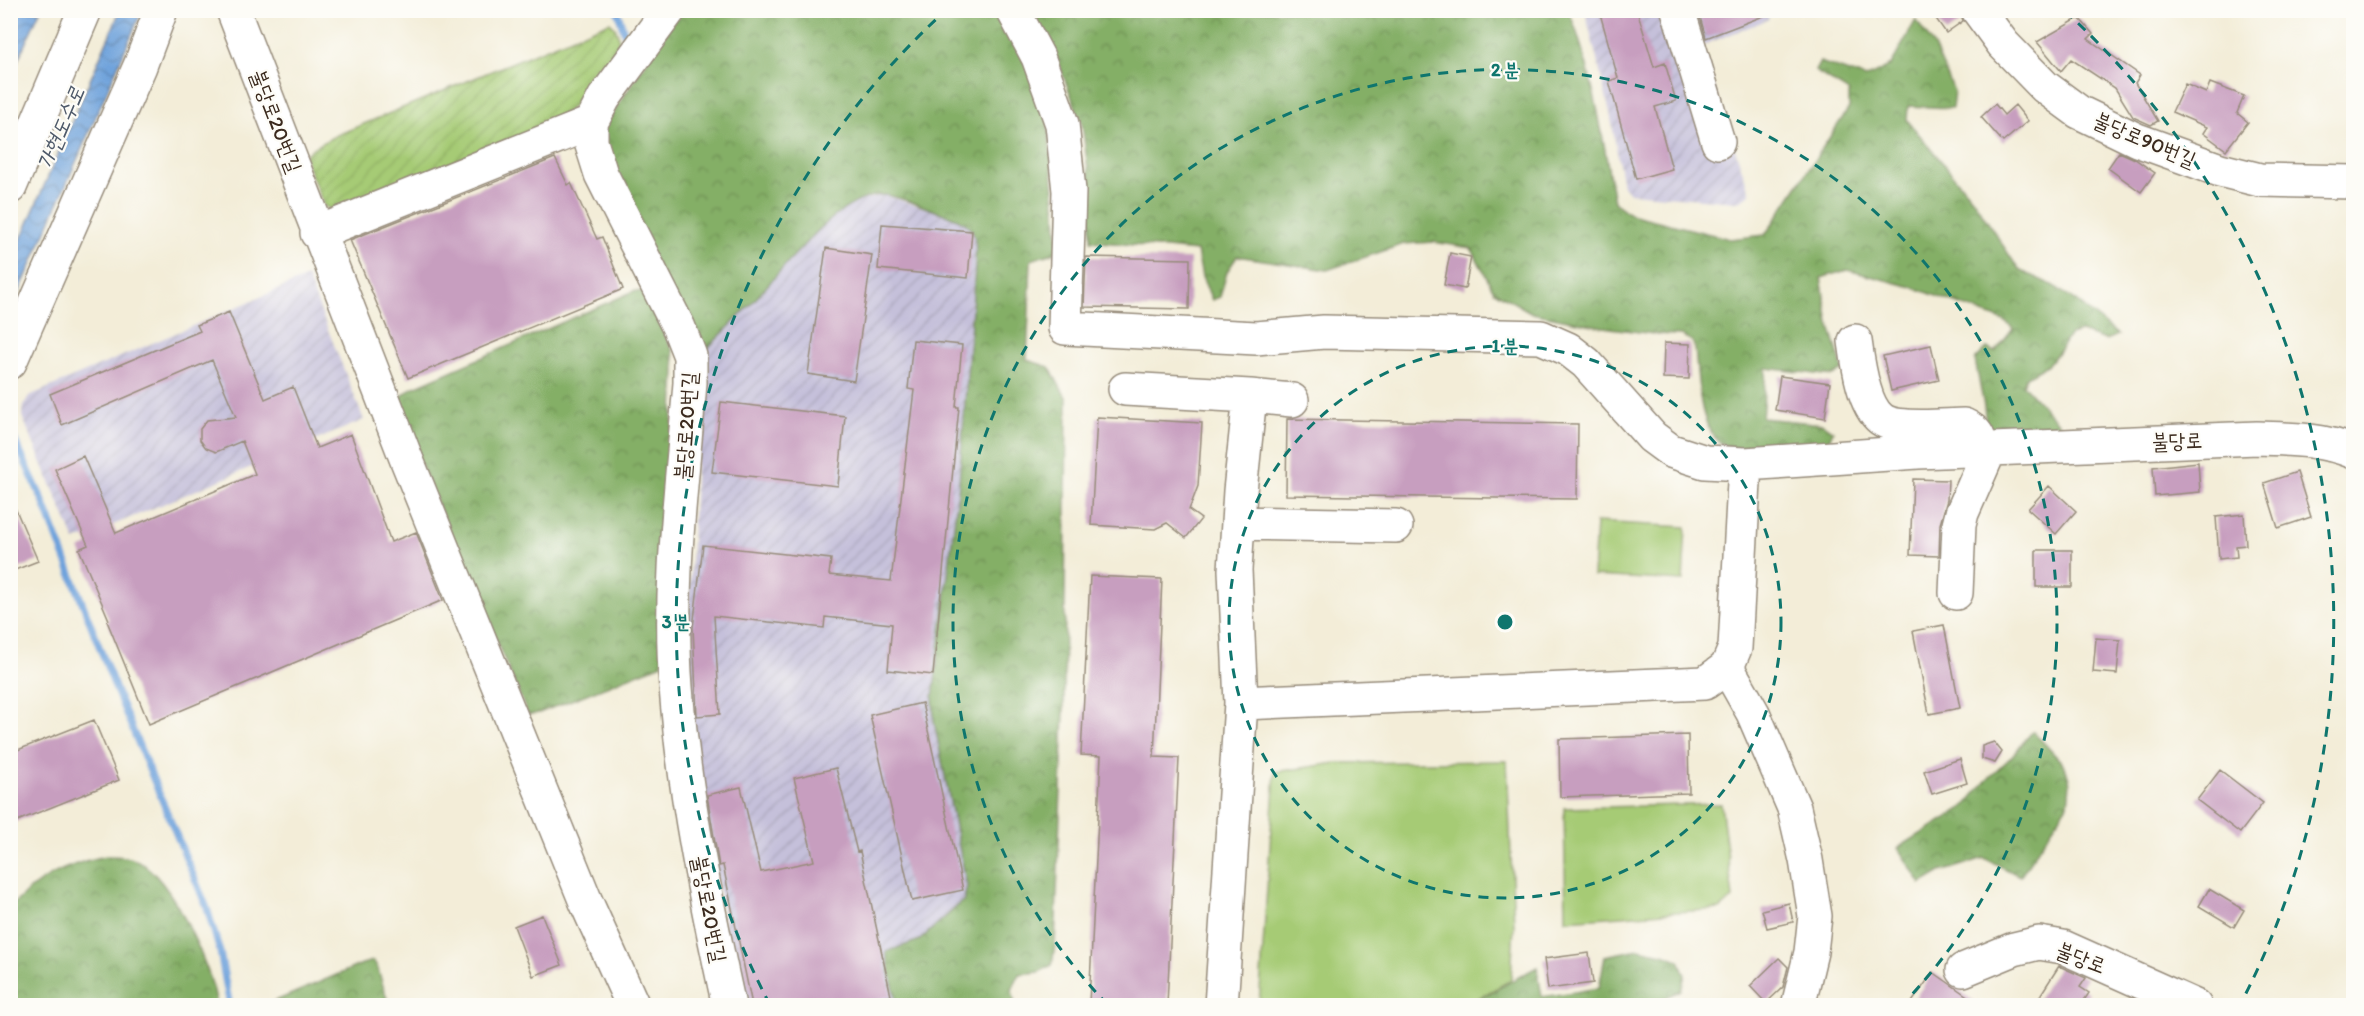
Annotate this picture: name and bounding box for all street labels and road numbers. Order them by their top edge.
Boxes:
street label: 불당로20번길 [245,66,308,176]
street label: 불당로90번길 [2090,107,2200,172]
street label: 불당로20번길 [669,371,702,481]
street label: 불당로 [2151,427,2203,454]
street label: 불당로20번길 [687,853,732,965]
street label: 불당로 [2053,937,2109,978]

